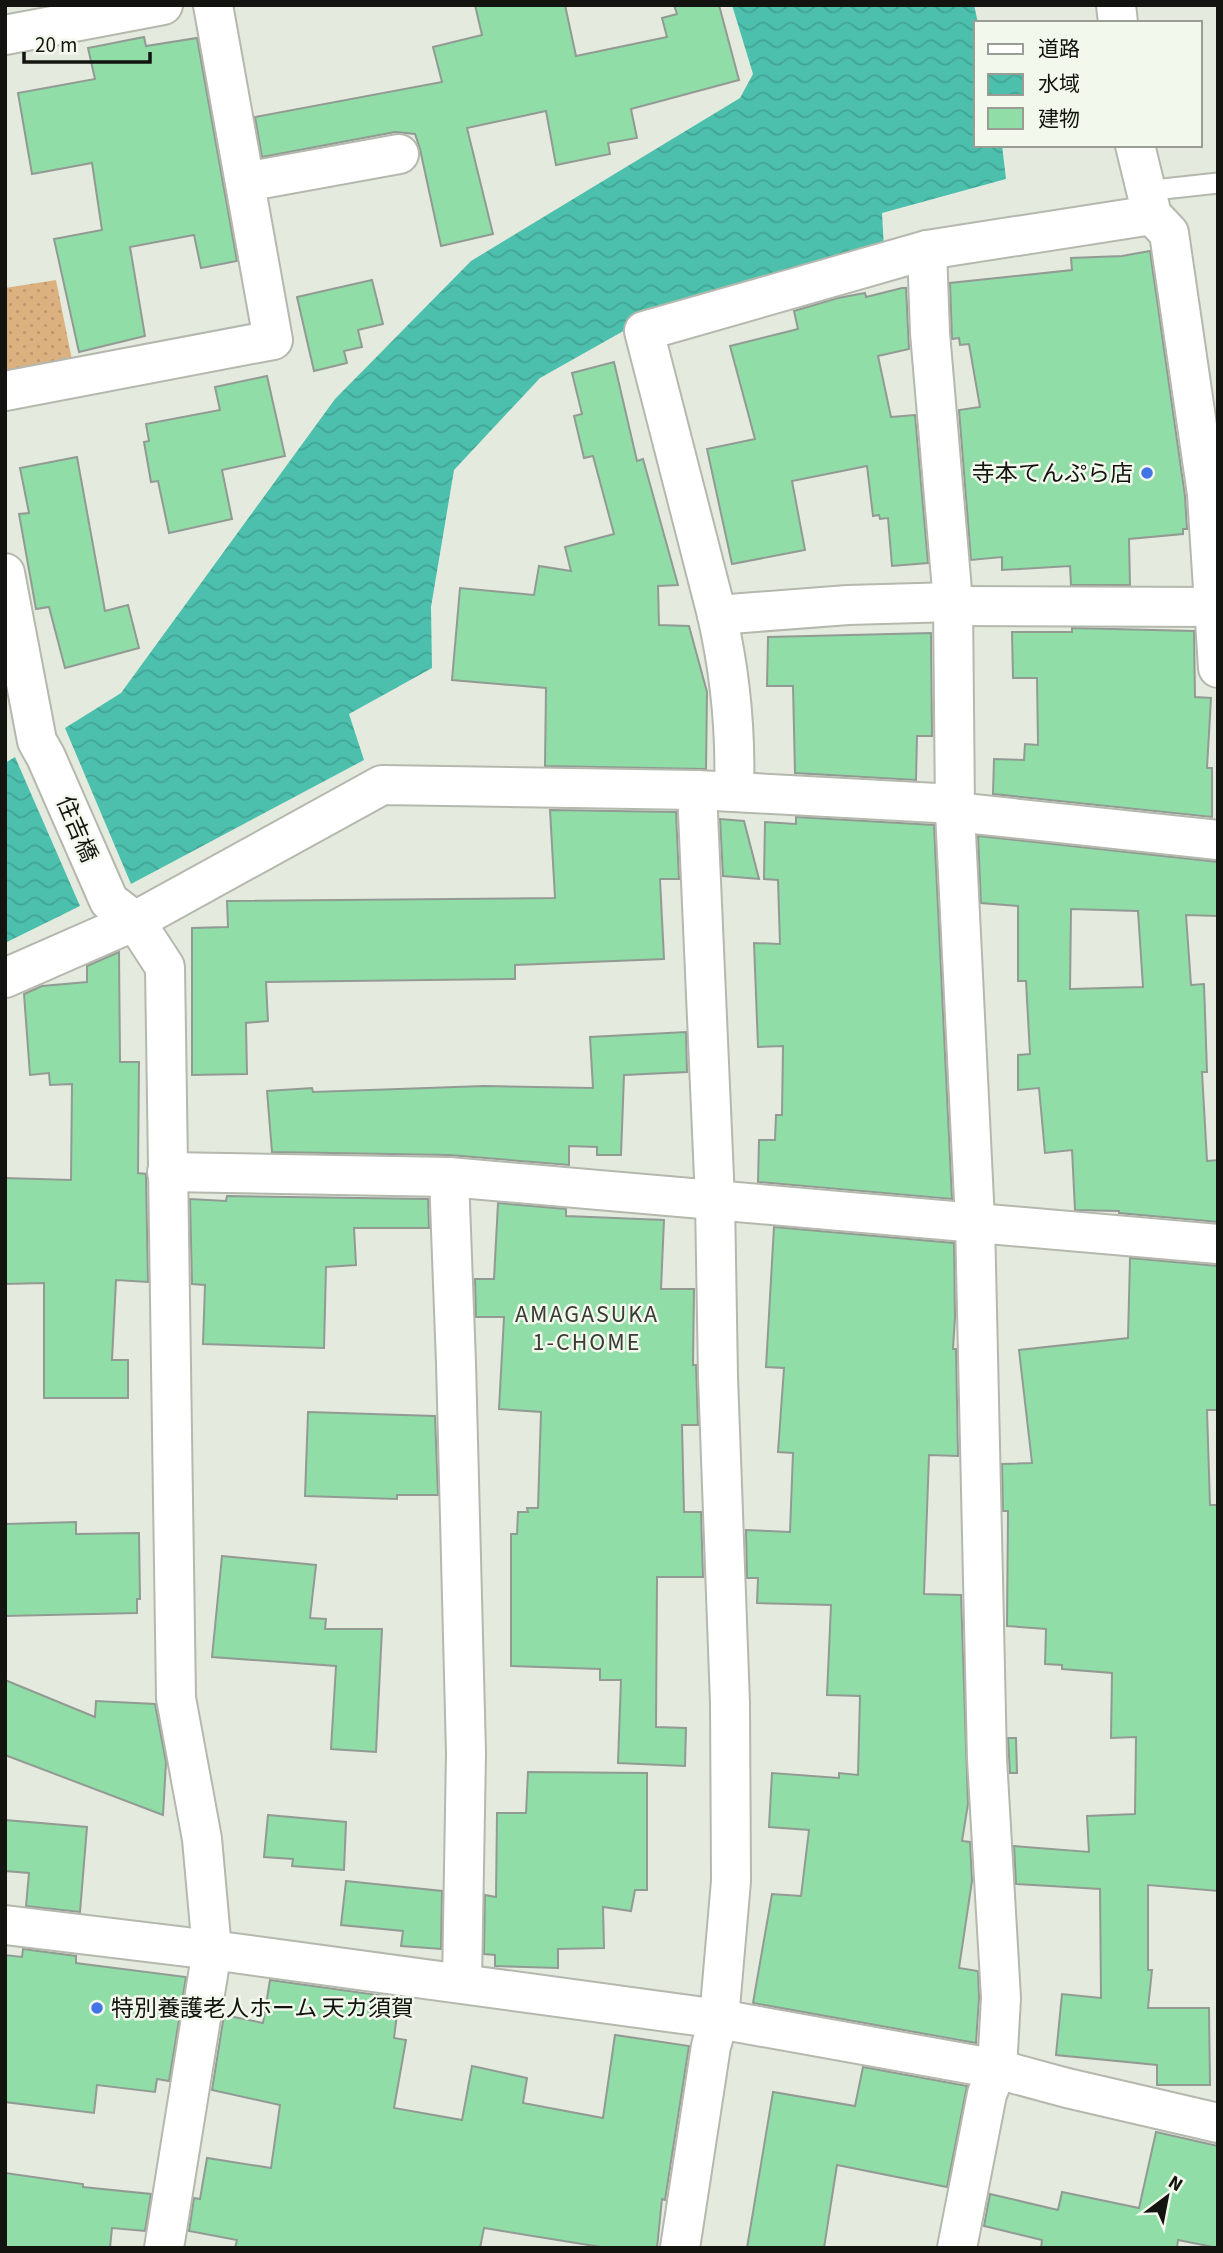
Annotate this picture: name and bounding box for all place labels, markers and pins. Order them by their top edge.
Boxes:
place label: 寺本てんぷら店 [972,457,1133,490]
marker: 寺本てんぷら店 [1139,465,1155,481]
place label: 特別養護老人ホーム 天カ須賀 [111,1992,414,2025]
marker: 特別養護老人ホーム 天カ須賀 [89,2000,105,2016]

